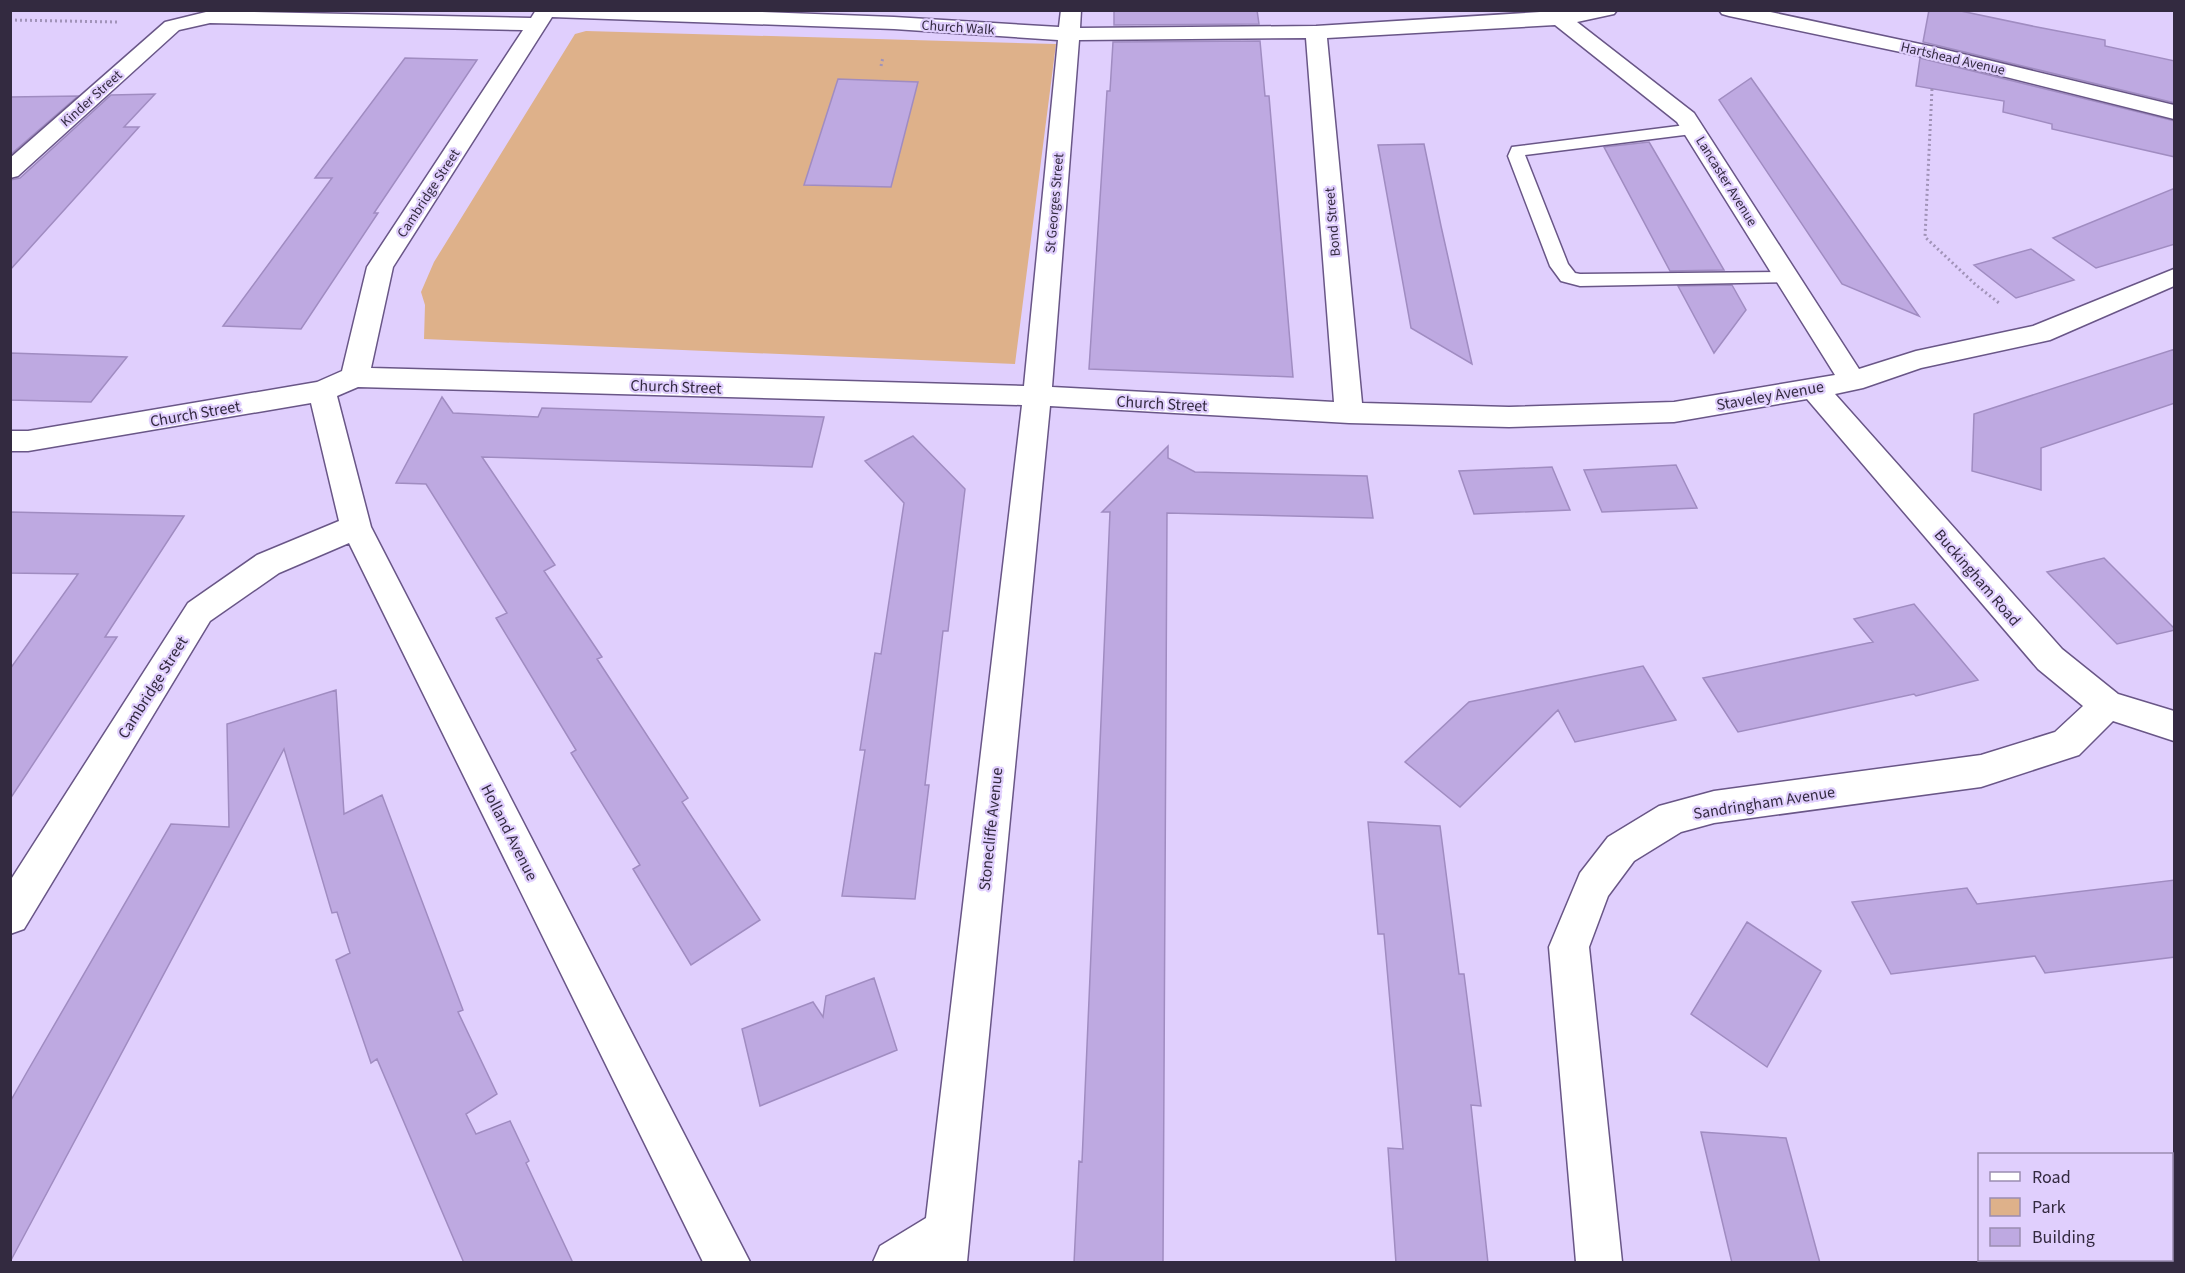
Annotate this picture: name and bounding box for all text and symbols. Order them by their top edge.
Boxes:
street label: Church Walk [921,15,995,41]
street label: Hartshead Avenue [1899,37,2007,81]
street label: Kinder Street [56,65,127,132]
street label: Lancaster Avenue [1690,133,1762,230]
street label: Cambridge Street [393,145,465,242]
street label: St Georges Street [1041,152,1069,254]
street label: Bond Street [1320,186,1346,257]
street label: Church Street [630,374,723,400]
street label: Staveley Avenue [1715,376,1826,416]
street label: Church Street [1116,391,1209,417]
street label: Church Street [148,395,243,433]
street label: Buckingham Road [1929,525,2025,631]
street label: Cambridge Street [113,632,193,743]
street label: Stonecliffe Avenue [974,766,1008,892]
street label: Holland Avenue [475,780,543,884]
street label: Sandringham Avenue [1692,781,1837,825]
legend [1978,1153,2173,1261]
text: Road [2032,1165,2071,1190]
text: Park [2032,1195,2066,1220]
text: Building [2032,1225,2095,1250]

